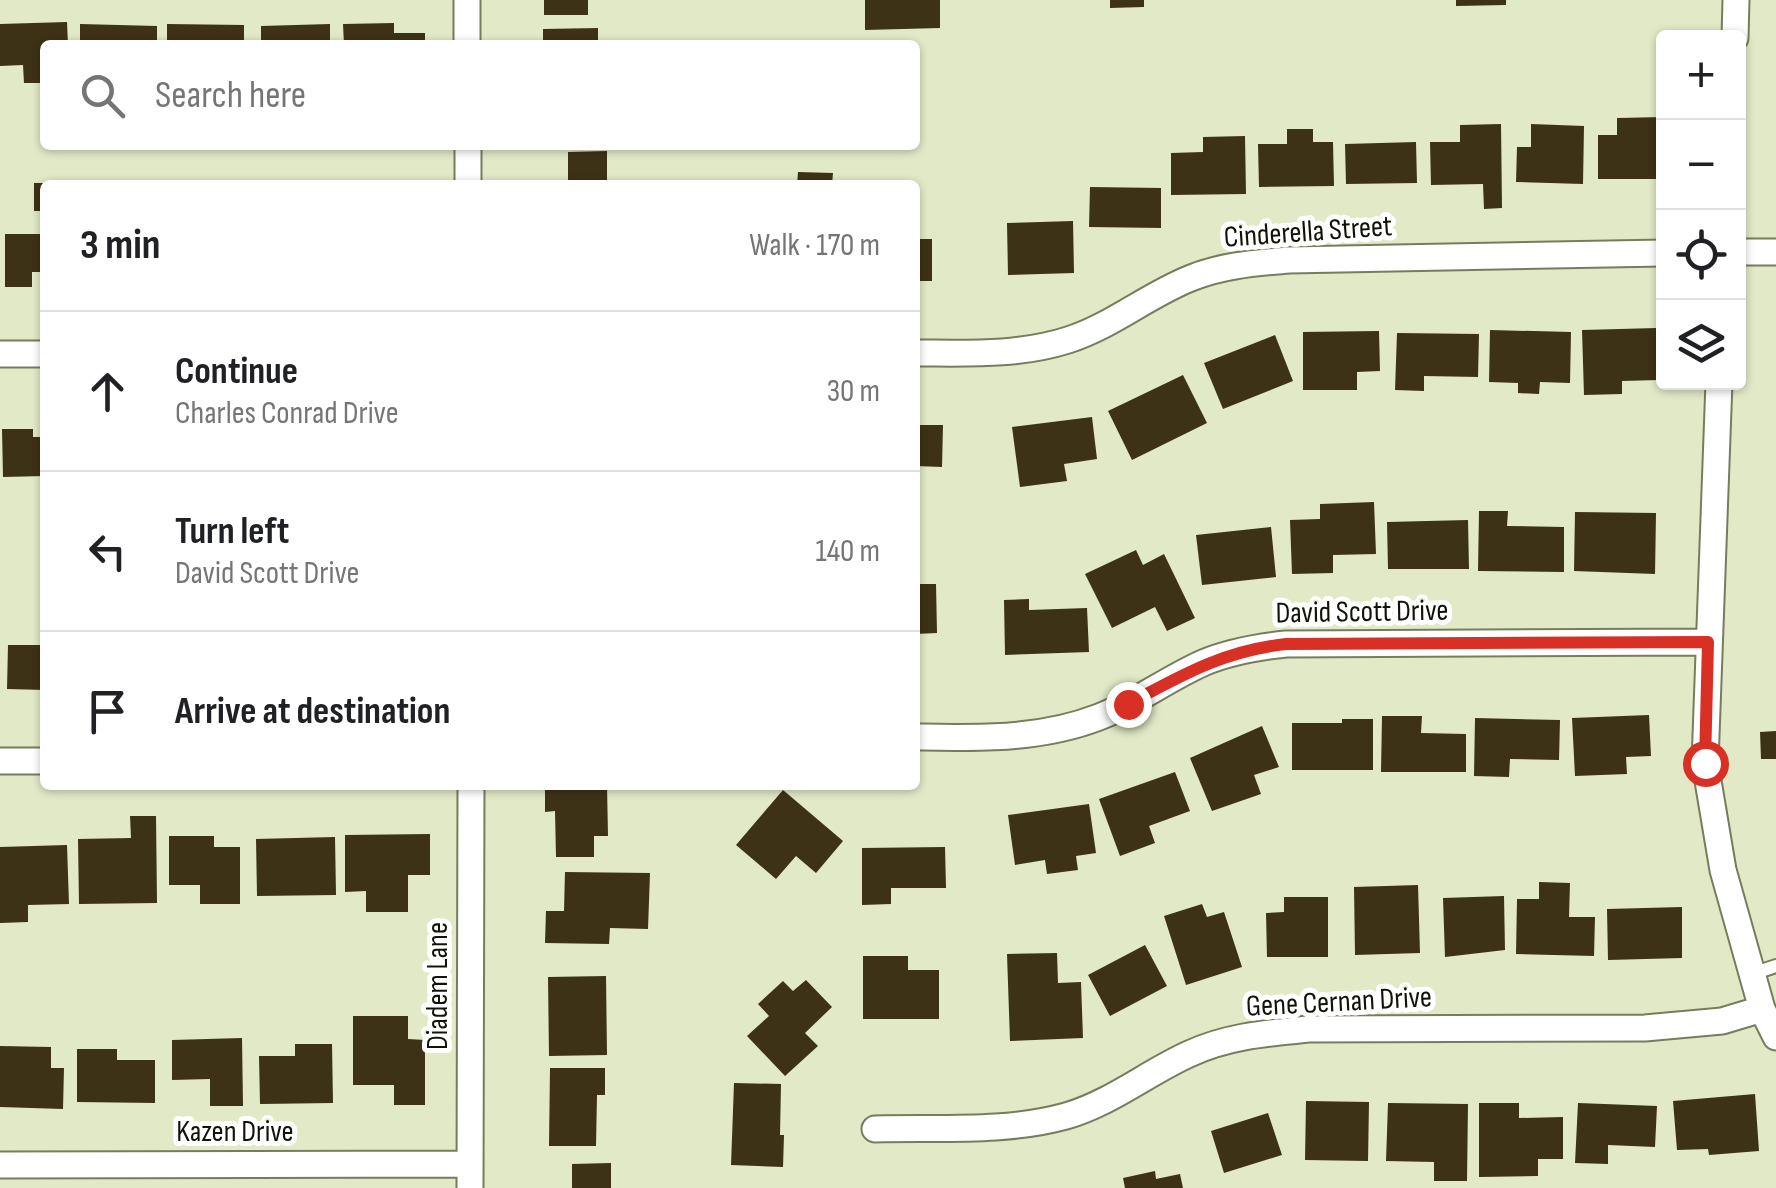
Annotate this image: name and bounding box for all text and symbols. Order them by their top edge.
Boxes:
map controls [1656,30,1746,390]
button: + [1656,30,1746,120]
search box [40,40,920,150]
icon: search [75,68,130,123]
text: Search here [155,73,306,118]
button: − [1656,120,1746,210]
street label: Cinderella Street [1223,208,1393,256]
button: locate [1656,210,1746,300]
text: 3 min [80,220,160,271]
text: Walk · 170 m [749,226,880,265]
button: layers [1656,300,1746,390]
text: Continue [175,349,298,394]
icon: ahead [80,364,135,419]
text: 30 m [827,372,880,411]
text: Charles Conrad Drive [175,394,399,433]
text: Turn left [175,509,289,554]
icon: left [80,524,135,579]
text: 140 m [816,532,880,571]
text: David Scott Drive [175,554,359,593]
street label: David Scott Drive [1275,592,1449,632]
route end [1106,682,1152,728]
icon: arrive [80,684,135,739]
text: Arrive at destination [175,689,450,734]
route start [1683,741,1729,787]
street label: Diadem Lane [420,922,456,1050]
street label: Gene Cernan Drive [1245,979,1433,1025]
street label: Kazen Drive [176,1114,294,1150]

